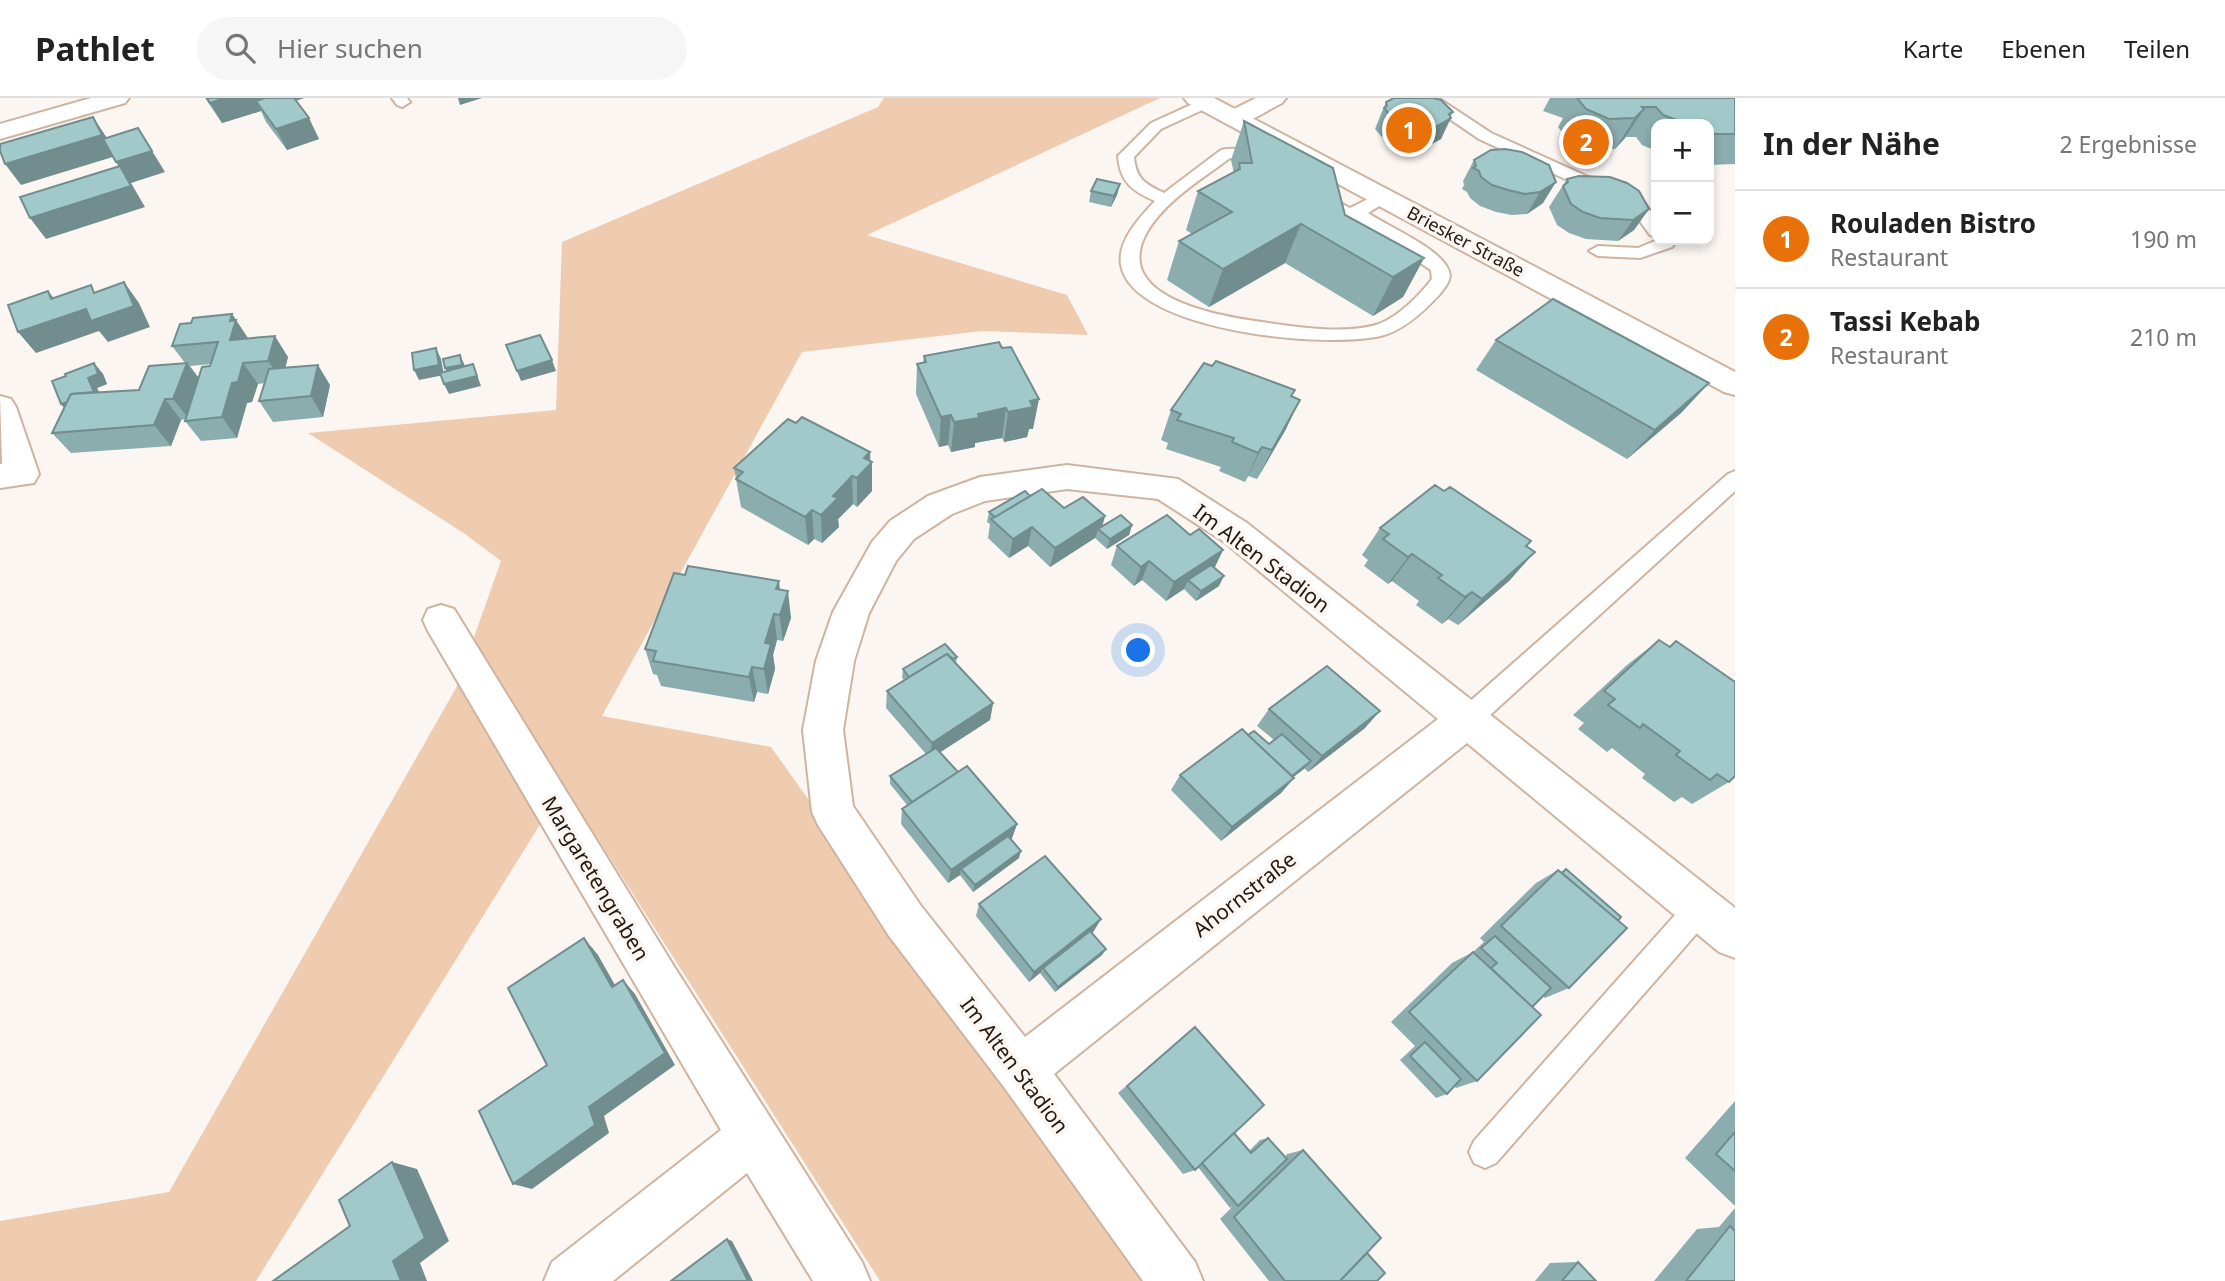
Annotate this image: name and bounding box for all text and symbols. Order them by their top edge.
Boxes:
search box [197,17,687,80]
text: Pathlet [35,26,155,71]
icon: search [221,29,259,67]
text: Hier suchen [277,30,423,66]
text: Karte [1903,32,1963,65]
text: Ebenen [2001,32,2086,65]
text: Teilen [2124,32,2190,65]
pin: 1 [1386,104,1432,156]
pin: 2 [1563,116,1609,168]
map controls [1651,119,1714,245]
button: + [1651,119,1714,182]
text: In der Nähe [1763,123,1940,164]
text: 2 Ergebnisse [2059,128,2197,160]
button: − [1651,182,1714,245]
street label: Briesker Straße [1403,200,1529,282]
text: Rouladen Bistro [1830,205,2036,241]
text: 1 [1779,223,1793,255]
text: 190 m [2130,223,2197,255]
text: Restaurant [1830,241,1948,273]
text: Tassi Kebab [1830,303,1980,339]
text: 2 [1779,321,1793,353]
text: 210 m [2130,321,2197,353]
text: Restaurant [1830,339,1948,371]
street label: Im Alten Stadion [1188,498,1336,618]
your location [1121,633,1155,667]
street label: Margaretengraben [536,791,656,965]
street label: Ahornstraße [1187,845,1301,943]
street label: Im Alten Stadion [955,991,1075,1139]

